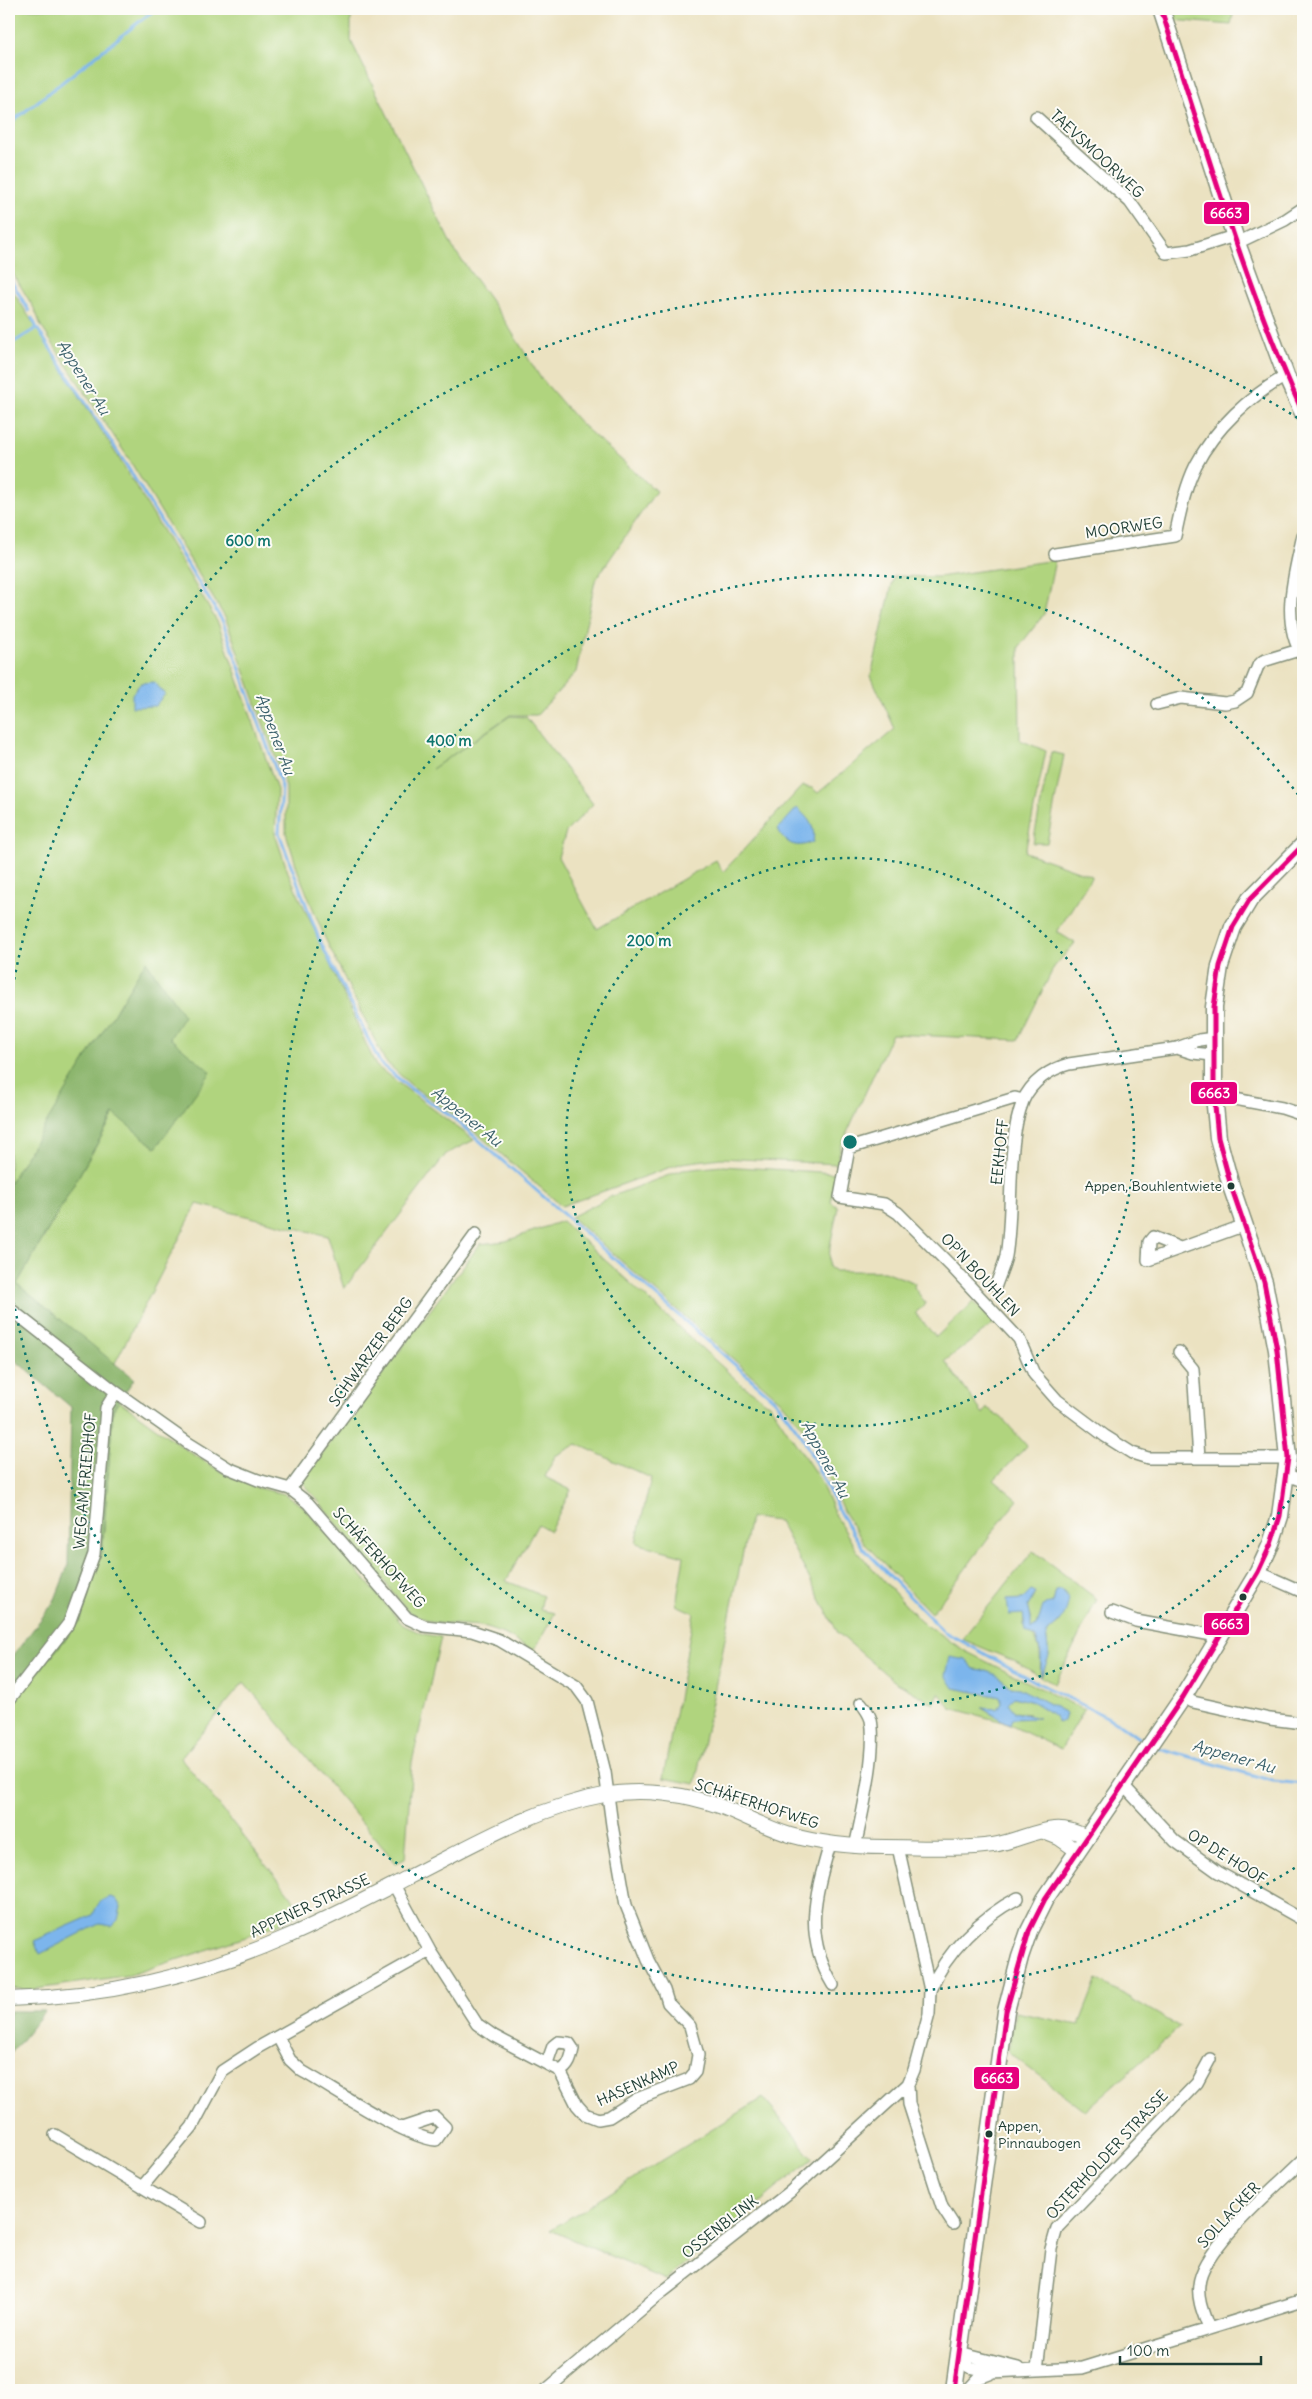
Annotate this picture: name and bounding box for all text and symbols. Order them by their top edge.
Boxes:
street label: TAEVSMOORWEG [1046,105,1148,202]
line badge: 6663 [1203,201,1250,225]
text: 6663 [1210,204,1242,222]
water label: Appener Au [53,336,116,420]
street label: MOORWEG [1084,513,1164,542]
text: 600 m [225,531,271,550]
water label: Appener Au [252,691,300,779]
text: 400 m [426,731,472,750]
text: 200 m [627,931,671,950]
water label: Appener Au [428,1081,508,1152]
line badge: 6663 [1190,1081,1238,1105]
text: 6663 [1198,1084,1230,1102]
street label: EEKHOFF [987,1118,1012,1186]
centre of rings [841,1133,859,1151]
place label: Appen, Bouhlentwiete [1085,1177,1222,1195]
marker: Appen, Bouhlentwiete [1226,1181,1236,1191]
street label: OP'N BOUHLEN [937,1229,1024,1320]
street label: SCHWARZER BERG [325,1293,417,1410]
street label: WEG AM FRIEDHOF [69,1411,100,1550]
water label: Appener Au [797,1417,856,1503]
street label: SCHÄFERHOFWEG [329,1503,430,1612]
unlabelled marker [1238,1592,1248,1602]
line badge: 6663 [1203,1612,1250,1636]
text: 6663 [1211,1615,1243,1633]
water label: Appener Au [1190,1735,1279,1778]
street label: SCHÄFERHOFWEG [693,1775,822,1833]
street label: OP DE HOOF [1184,1825,1271,1889]
street label: APPENER STRASSE [247,1869,373,1942]
street label: HASENKAMP [594,2057,682,2110]
line badge: 6663 [973,2066,1020,2090]
text: 6663 [981,2069,1013,2087]
street label: OSTERHOLDER STRASSE [1042,2086,1172,2223]
place label: Appen, Pinnaubogen [998,2117,1081,2152]
marker: Appen, Pinnaubogen [984,2129,994,2139]
street label: SOLLACKER [1193,2177,1264,2252]
street label: OSSENBLINK [678,2190,762,2262]
scale bar [1120,2334,1261,2366]
text: 100 m [1127,2341,1169,2360]

